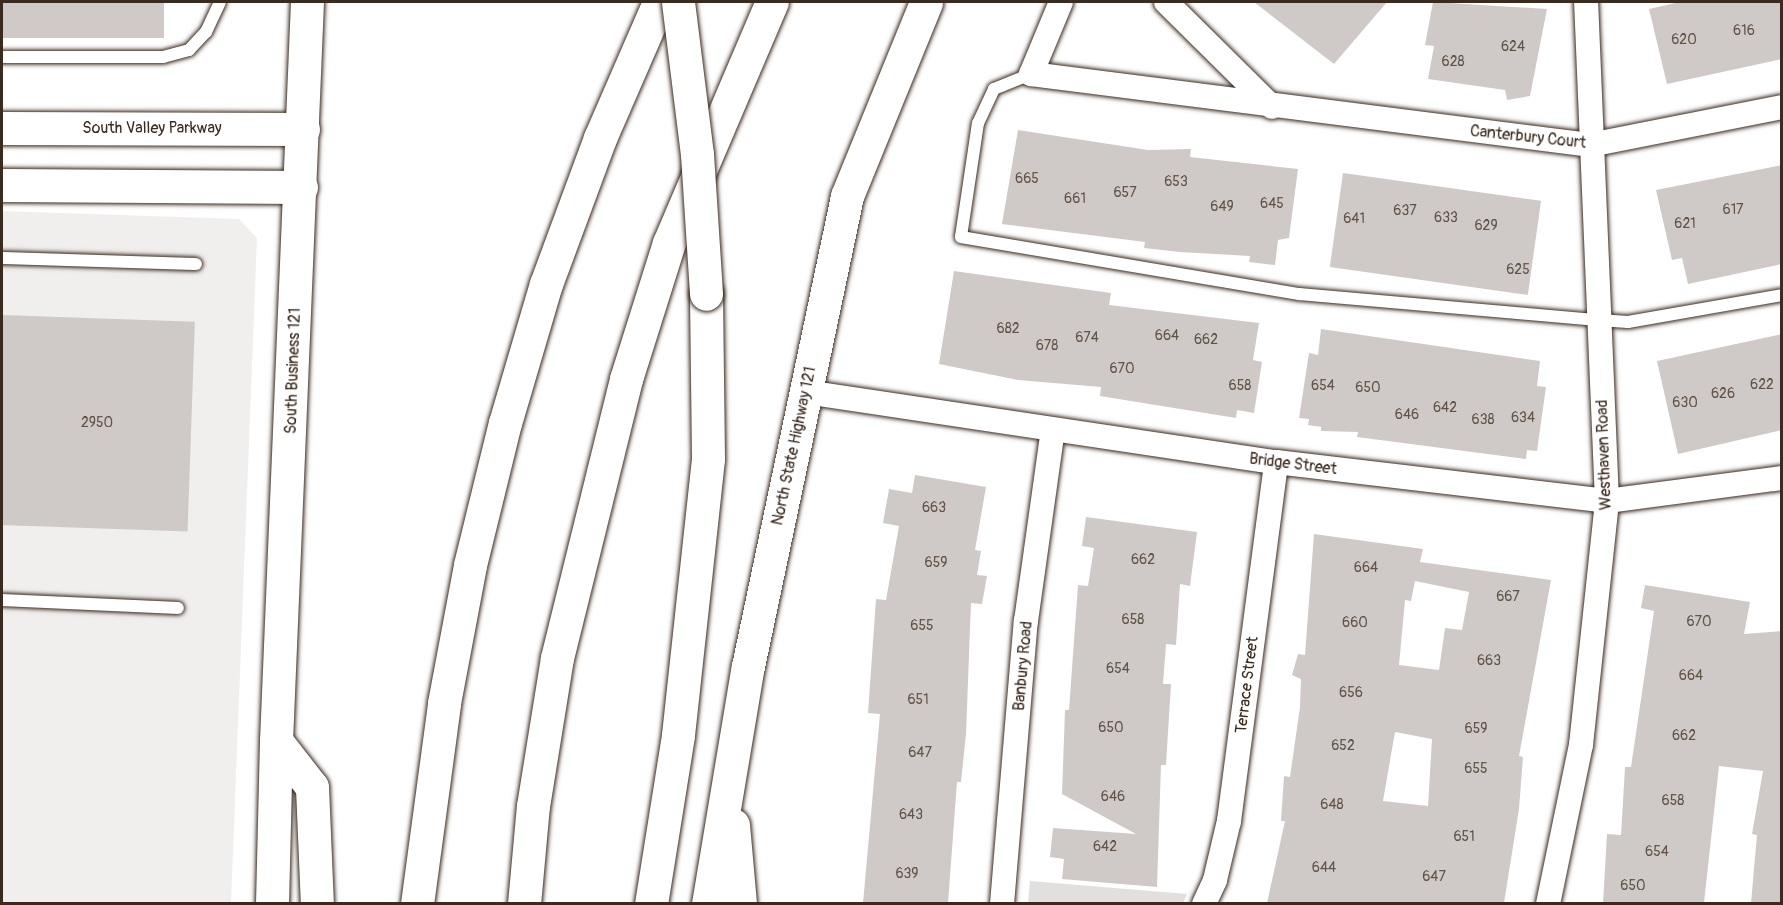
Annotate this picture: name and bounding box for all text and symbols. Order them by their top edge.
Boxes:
house number: 616 [1733,23,1755,39]
house number: 620 [1671,32,1697,48]
house number: 624 [1501,39,1525,55]
house number: 628 [1441,54,1465,70]
street label: South Valley Parkway [82,118,222,138]
street label: Canterbury Court [1469,121,1587,153]
house number: 665 [1015,171,1039,187]
house number: 653 [1164,174,1188,190]
house number: 657 [1113,185,1137,201]
house number: 661 [1064,191,1086,207]
house number: 645 [1260,196,1284,212]
house number: 649 [1210,199,1234,215]
house number: 617 [1722,202,1744,218]
house number: 637 [1393,203,1417,219]
house number: 633 [1434,210,1458,226]
house number: 641 [1343,211,1365,227]
house number: 621 [1674,216,1696,232]
house number: 629 [1474,218,1498,234]
house number: 625 [1506,262,1530,278]
street label: South Business 121 [281,307,305,435]
house number: 682 [996,321,1020,337]
house number: 664 [1155,328,1179,344]
house number: 674 [1075,330,1099,346]
house number: 662 [1194,332,1218,348]
house number: 678 [1036,338,1058,354]
house number: 670 [1110,361,1134,377]
street label: North State Highway 121 [768,365,820,527]
house number: 622 [1750,377,1774,393]
house number: 658 [1229,378,1251,394]
house number: 654 [1311,378,1335,394]
house number: 650 [1355,380,1381,396]
house number: 626 [1711,386,1735,402]
house number: 630 [1672,395,1698,411]
street label: Westhaven Road [1592,399,1616,511]
house number: 642 [1433,400,1457,416]
house number: 646 [1395,407,1419,423]
house number: 634 [1511,410,1535,426]
house number: 638 [1471,412,1495,428]
house number: 2950 [81,415,113,431]
street label: Bridge Street [1248,449,1338,479]
house number: 663 [922,500,946,516]
house number: 662 [1131,552,1155,568]
house number: 659 [925,555,947,571]
house number: 664 [1354,560,1378,576]
house number: 667 [1496,589,1520,605]
house number: 658 [1122,612,1144,628]
house number: 670 [1687,614,1711,630]
house number: 660 [1342,615,1368,631]
house number: 655 [910,618,934,634]
street label: Banbury Road [1010,620,1036,712]
street label: Terrace Street [1232,635,1262,735]
house number: 663 [1477,653,1501,669]
house number: 654 [1106,661,1130,677]
house number: 664 [1679,668,1703,684]
house number: 656 [1339,685,1363,701]
house number: 651 [907,692,929,708]
house number: 650 [1098,720,1124,736]
house number: 659 [1465,721,1487,737]
house number: 662 [1672,728,1696,744]
house number: 652 [1331,738,1355,754]
house number: 647 [908,745,932,761]
house number: 655 [1464,761,1488,777]
house number: 646 [1101,789,1125,805]
house number: 658 [1662,793,1684,809]
house number: 648 [1320,797,1344,813]
house number: 643 [899,807,923,823]
house number: 651 [1453,829,1475,845]
house number: 642 [1093,839,1117,855]
house number: 654 [1645,844,1669,860]
house number: 644 [1312,860,1336,876]
house number: 639 [895,866,919,882]
house number: 647 [1422,869,1446,885]
house number: 650 [1620,878,1646,894]

